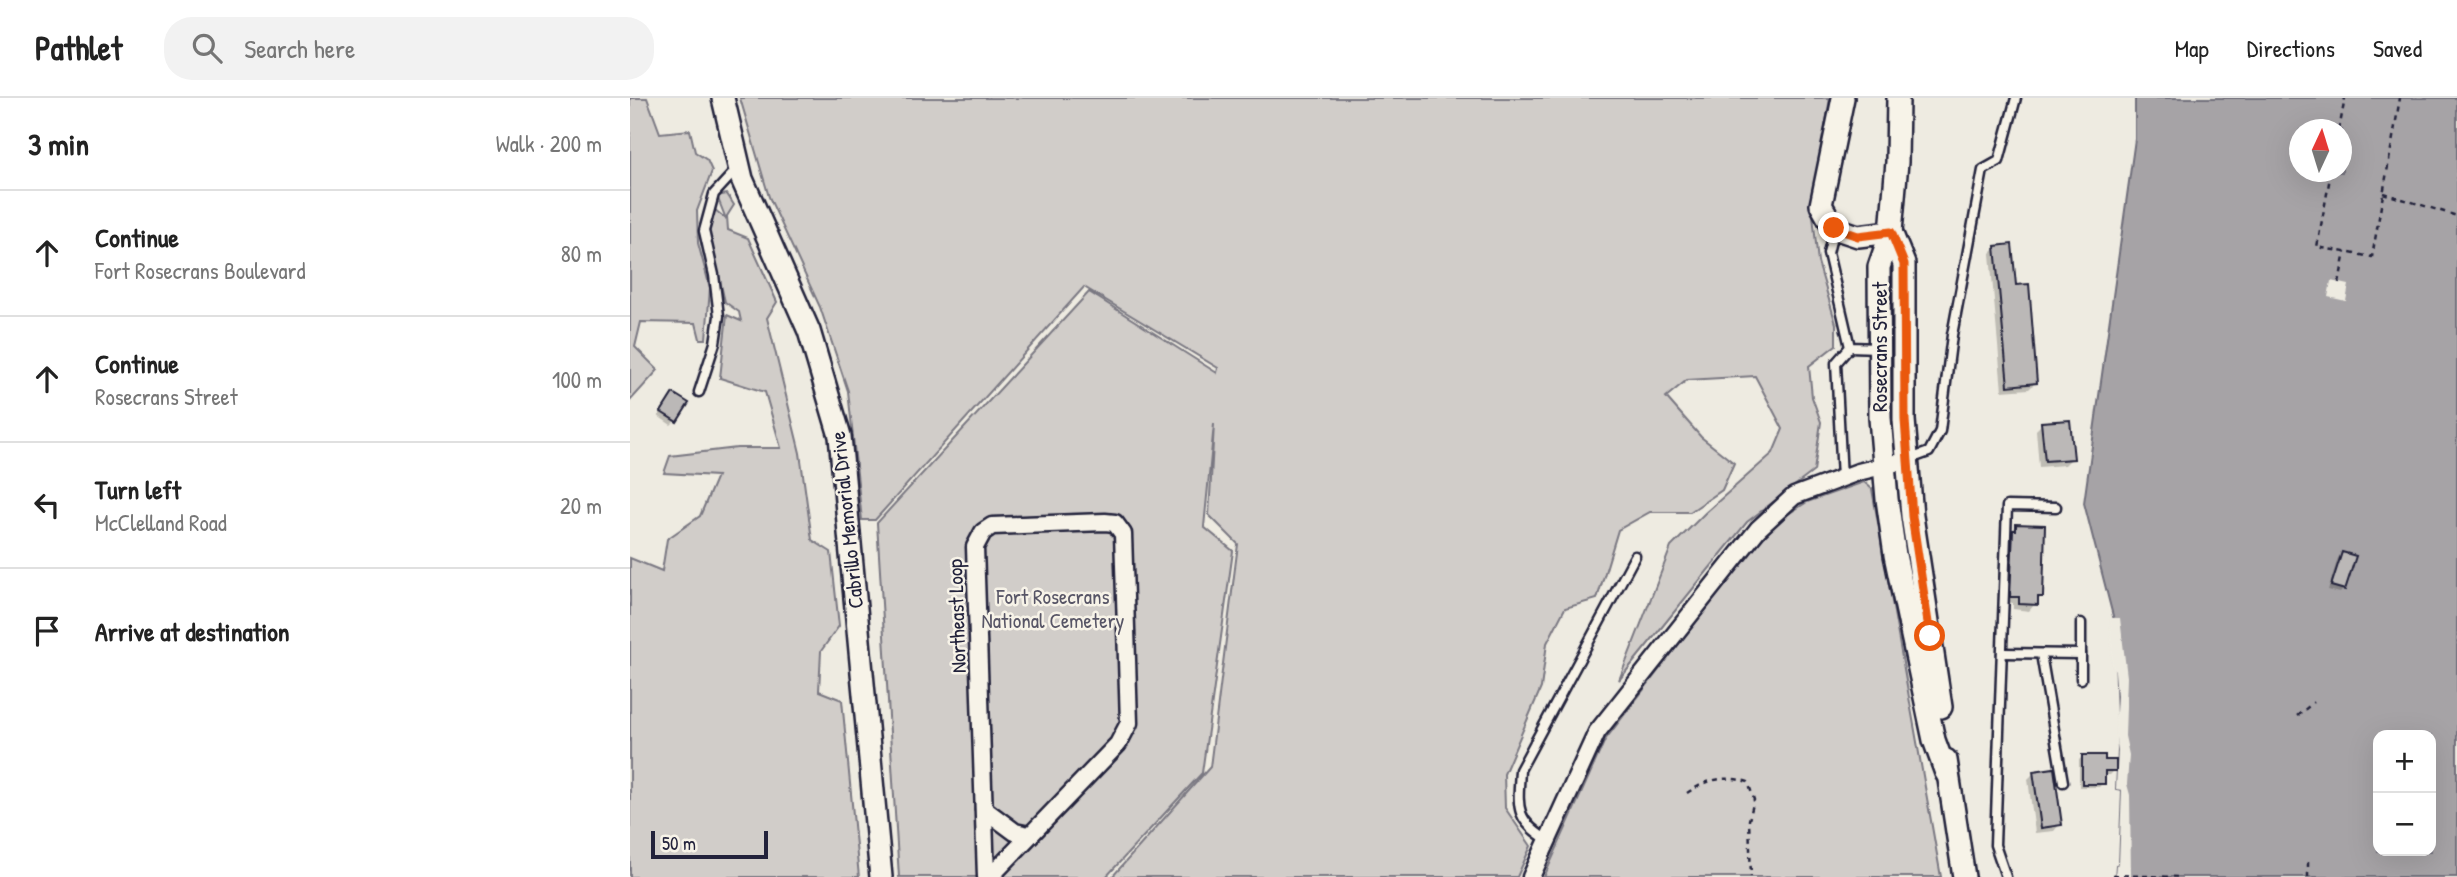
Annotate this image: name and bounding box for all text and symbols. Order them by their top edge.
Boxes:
search box [164,17,654,80]
text: Pathlet [35,26,122,70]
icon: search [188,29,226,67]
text: Search here [244,31,355,66]
text: Map [2175,32,2209,64]
text: Directions [2247,32,2335,64]
text: Saved [2373,32,2422,64]
north arrow [2289,119,2352,182]
text: 3 min [28,124,89,164]
text: Walk · 200 m [496,128,602,159]
route end [1818,212,1849,243]
text: Continue [95,220,179,255]
icon: ahead [28,234,66,272]
text: 80 m [561,238,602,269]
text: Fort Rosecrans Boulevard [95,255,305,286]
street label: Rosecrans Street [1865,281,1894,412]
text: Continue [95,346,179,381]
icon: ahead [28,360,66,398]
text: 100 m [552,364,602,395]
text: Rosecrans Street [95,381,238,412]
street label: Cabrillo Memorial Drive [823,430,870,610]
text: Turn left [95,472,181,507]
icon: left [28,486,66,524]
text: 20 m [560,490,602,521]
text: McClelland Road [95,507,227,538]
street label: Northeast Loop [940,558,973,674]
park label: Fort Rosecrans National Cemetery [982,582,1125,635]
icon: arrive [28,612,66,650]
text: Arrive at destination [95,614,290,649]
route start [1914,620,1945,651]
map controls [2373,730,2436,856]
button: + [2373,730,2436,793]
button: − [2373,793,2436,856]
scale bar [651,828,768,860]
text: 50 m [662,830,696,856]

